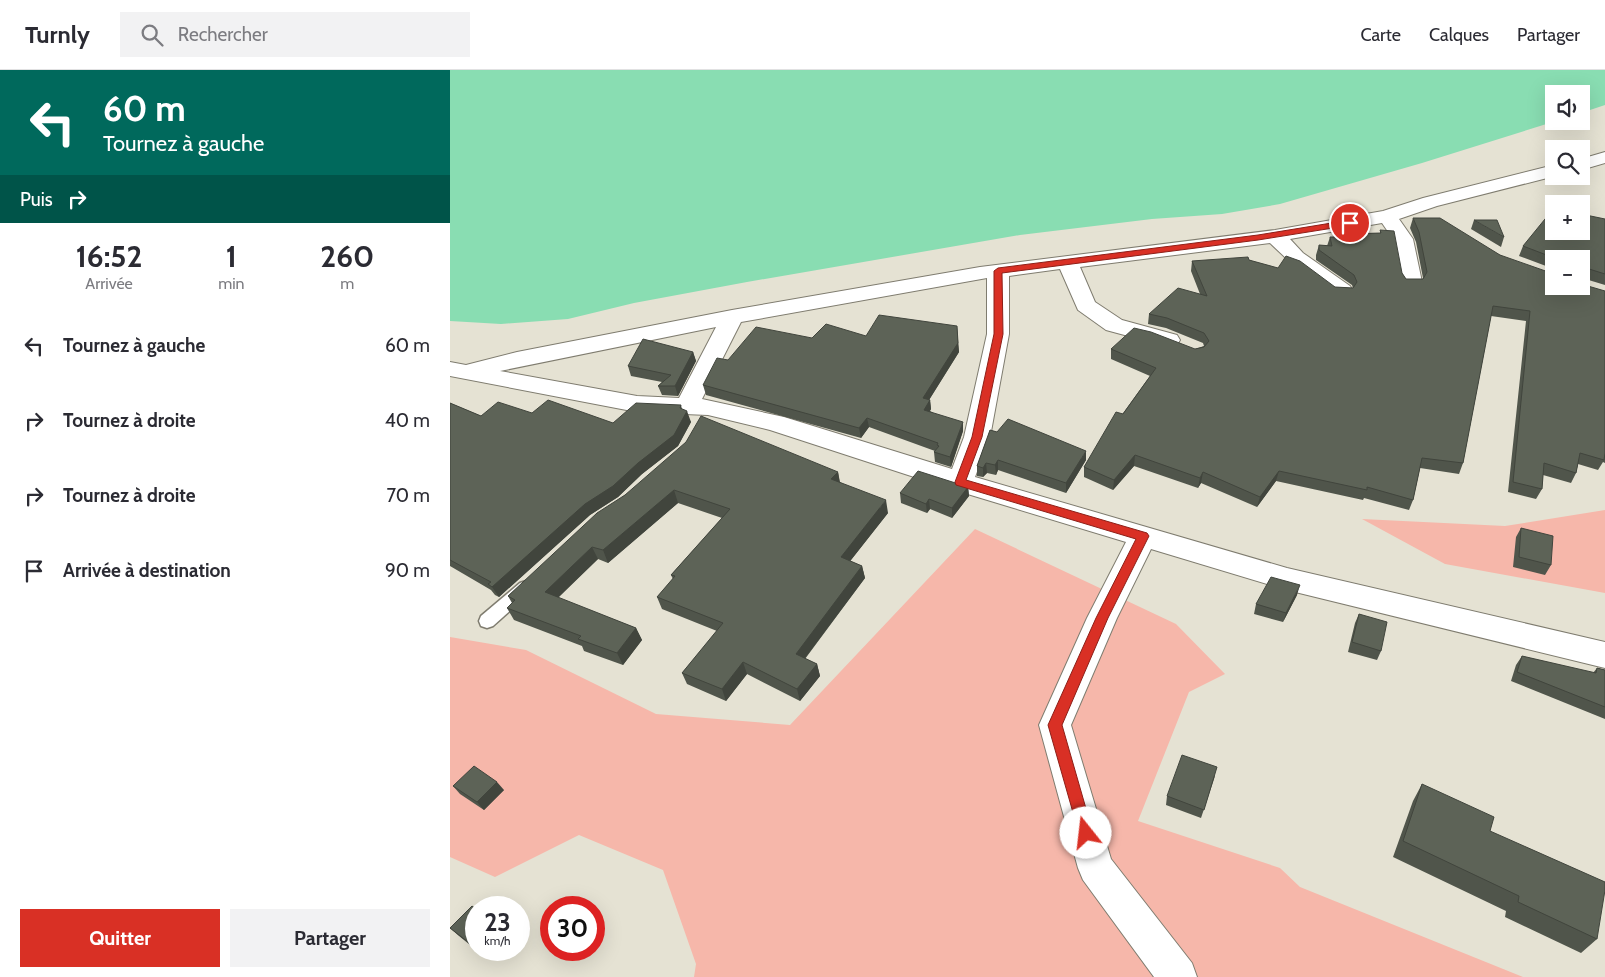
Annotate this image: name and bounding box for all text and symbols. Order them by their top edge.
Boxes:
search box [120,12,470,57]
text: Turnly [25,20,90,49]
icon: search [138,21,166,49]
text: Rechercher [178,23,268,46]
text: Carte [1360,24,1401,46]
text: Calques [1429,24,1489,46]
text: Partager [1517,24,1580,46]
map controls [1545,85,1590,295]
button: sound [1545,85,1590,130]
text: 60 m [103,87,186,130]
icon: left [20,90,85,155]
text: Tournez à gauche [103,130,264,157]
button: search [1545,140,1590,185]
icon: right [63,185,91,213]
text: Puis [20,188,53,211]
button: + [1545,195,1590,240]
pin [1329,202,1371,244]
icon: arrive [1336,209,1364,237]
text: 16:52 [76,238,142,275]
text: 1 [226,238,237,275]
text: 260 [320,238,374,275]
button: − [1545,250,1590,295]
text: Arrivée [85,274,133,293]
text: min [218,274,245,293]
text: m [340,274,354,293]
icon: left [20,332,48,360]
text: Tournez à gauche [63,334,205,357]
text: 60 m [385,334,430,357]
icon: right [20,407,48,435]
text: Tournez à droite [63,409,196,432]
text: 40 m [385,409,430,432]
icon: right [20,482,48,510]
text: Tournez à droite [63,484,196,507]
text: 70 m [386,484,430,507]
icon: arrive [20,557,48,585]
text: Arrivée à destination [63,559,231,582]
text: 90 m [385,559,430,582]
position arrow [1059,806,1111,858]
speed limit sign: 30 [540,896,605,961]
text: 23 [484,907,511,937]
button: Quitter [20,909,220,967]
button: Partager [230,909,430,967]
text: km/h [484,933,511,948]

